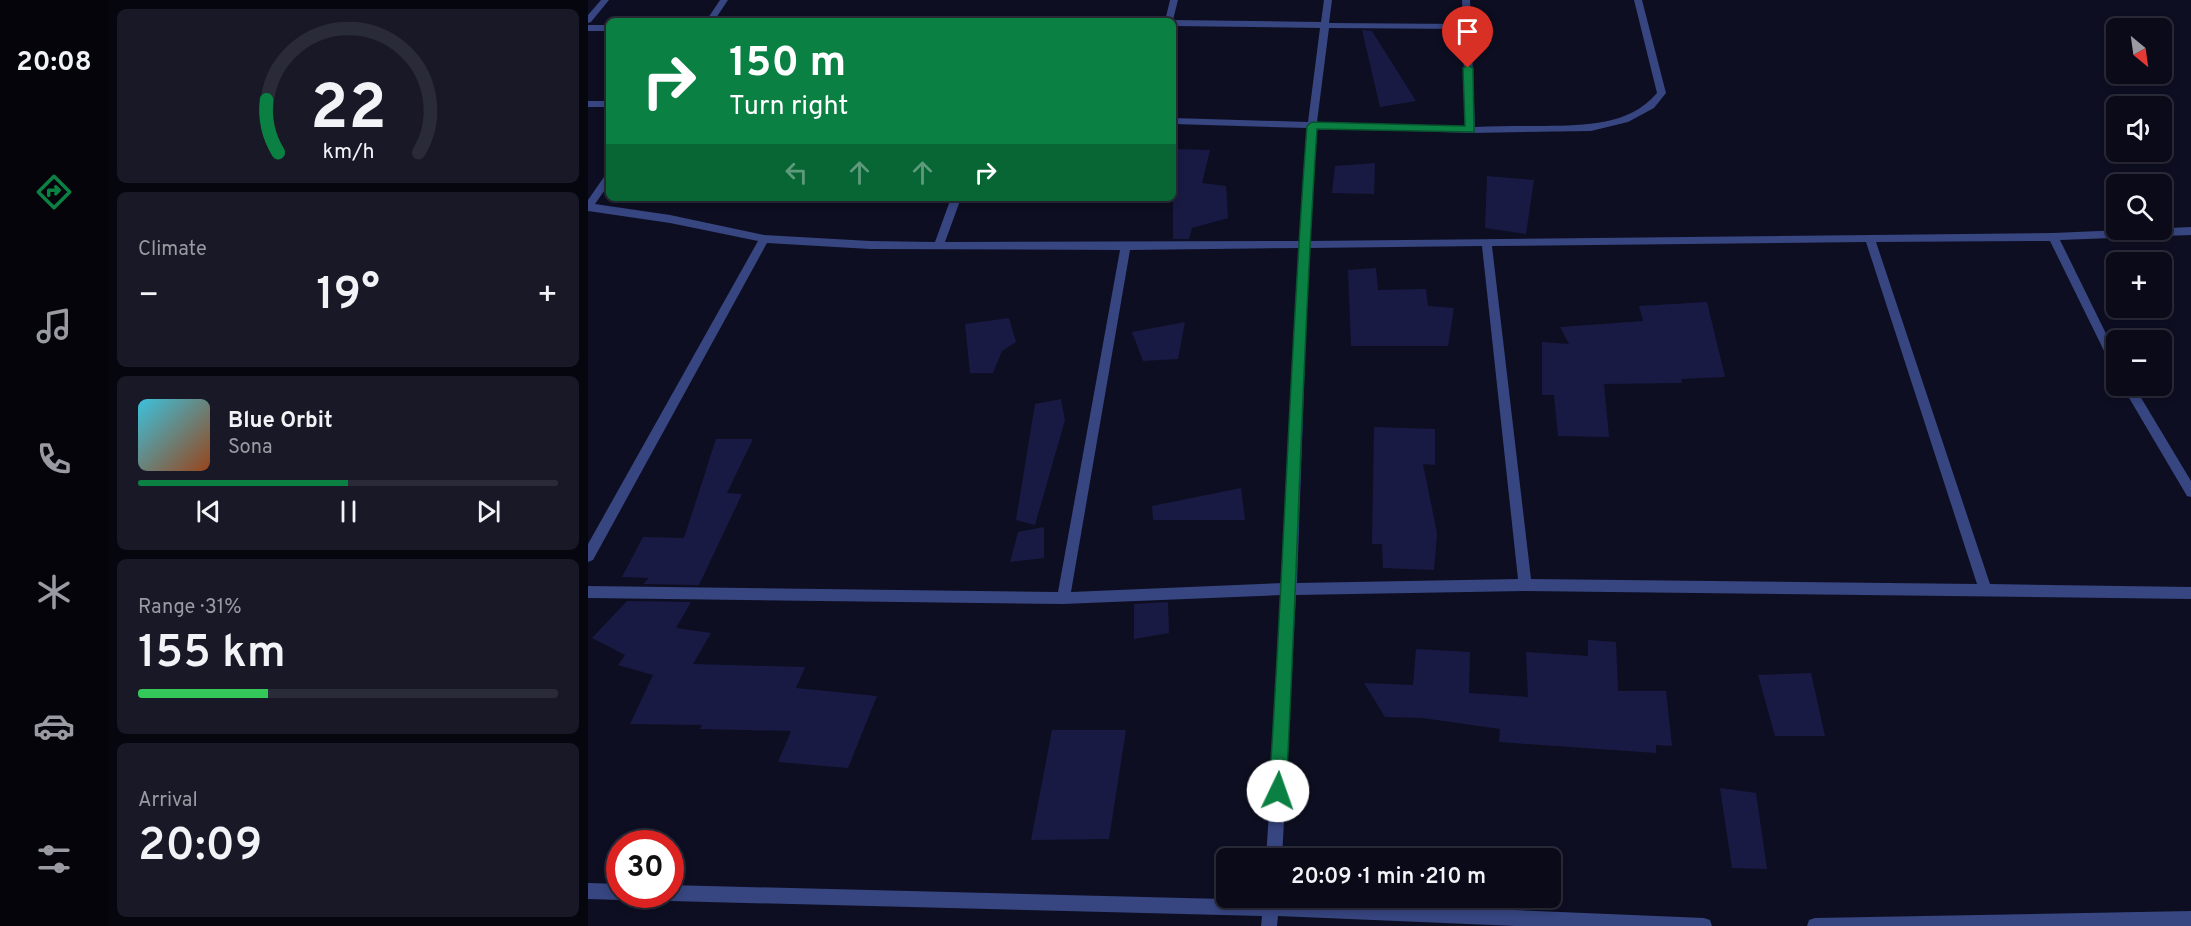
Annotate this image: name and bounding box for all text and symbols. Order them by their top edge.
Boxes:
pin [1442,6,1493,68]
icon: arrive [1451,15,1484,48]
north arrow [2106,18,2172,84]
map controls [2106,18,2172,396]
text: 150 m [729,38,846,91]
icon: right [630,42,708,120]
text: 20:08 [16,46,92,80]
text: 22 [310,72,386,151]
text: Turn right [729,90,848,124]
button: sound [2106,96,2172,162]
text: km/h [322,140,374,167]
icon: left [780,156,813,189]
icon: ahead [843,156,876,189]
icon: ahead [906,156,939,189]
icon: right [969,156,1002,189]
icon: directions [33,171,75,213]
button: search [2106,174,2172,240]
text: Climate [138,237,207,263]
button: + [2106,252,2172,318]
text: 19° [316,268,380,325]
text: − [138,276,159,318]
text: + [537,276,558,318]
icon: music [33,305,75,347]
button: − [2106,330,2172,396]
text: Blue Orbit [228,408,333,435]
text: Sona [228,435,273,461]
icon: phone [33,438,75,480]
icon: previous [192,495,225,528]
icon: pause [332,495,365,528]
icon: next [472,495,505,528]
icon: climate [33,571,75,613]
text: Range · 31% [138,595,242,621]
text: 155 km [138,626,286,683]
icon: car [33,705,75,747]
position arrow [1246,759,1310,823]
text: Arrival [138,788,198,814]
text: 20:09 [138,819,262,876]
speed limit sign: 30 [606,830,684,908]
icon: filters [33,838,75,880]
text: 20:09 · 1 min · 210 m [1291,864,1486,891]

